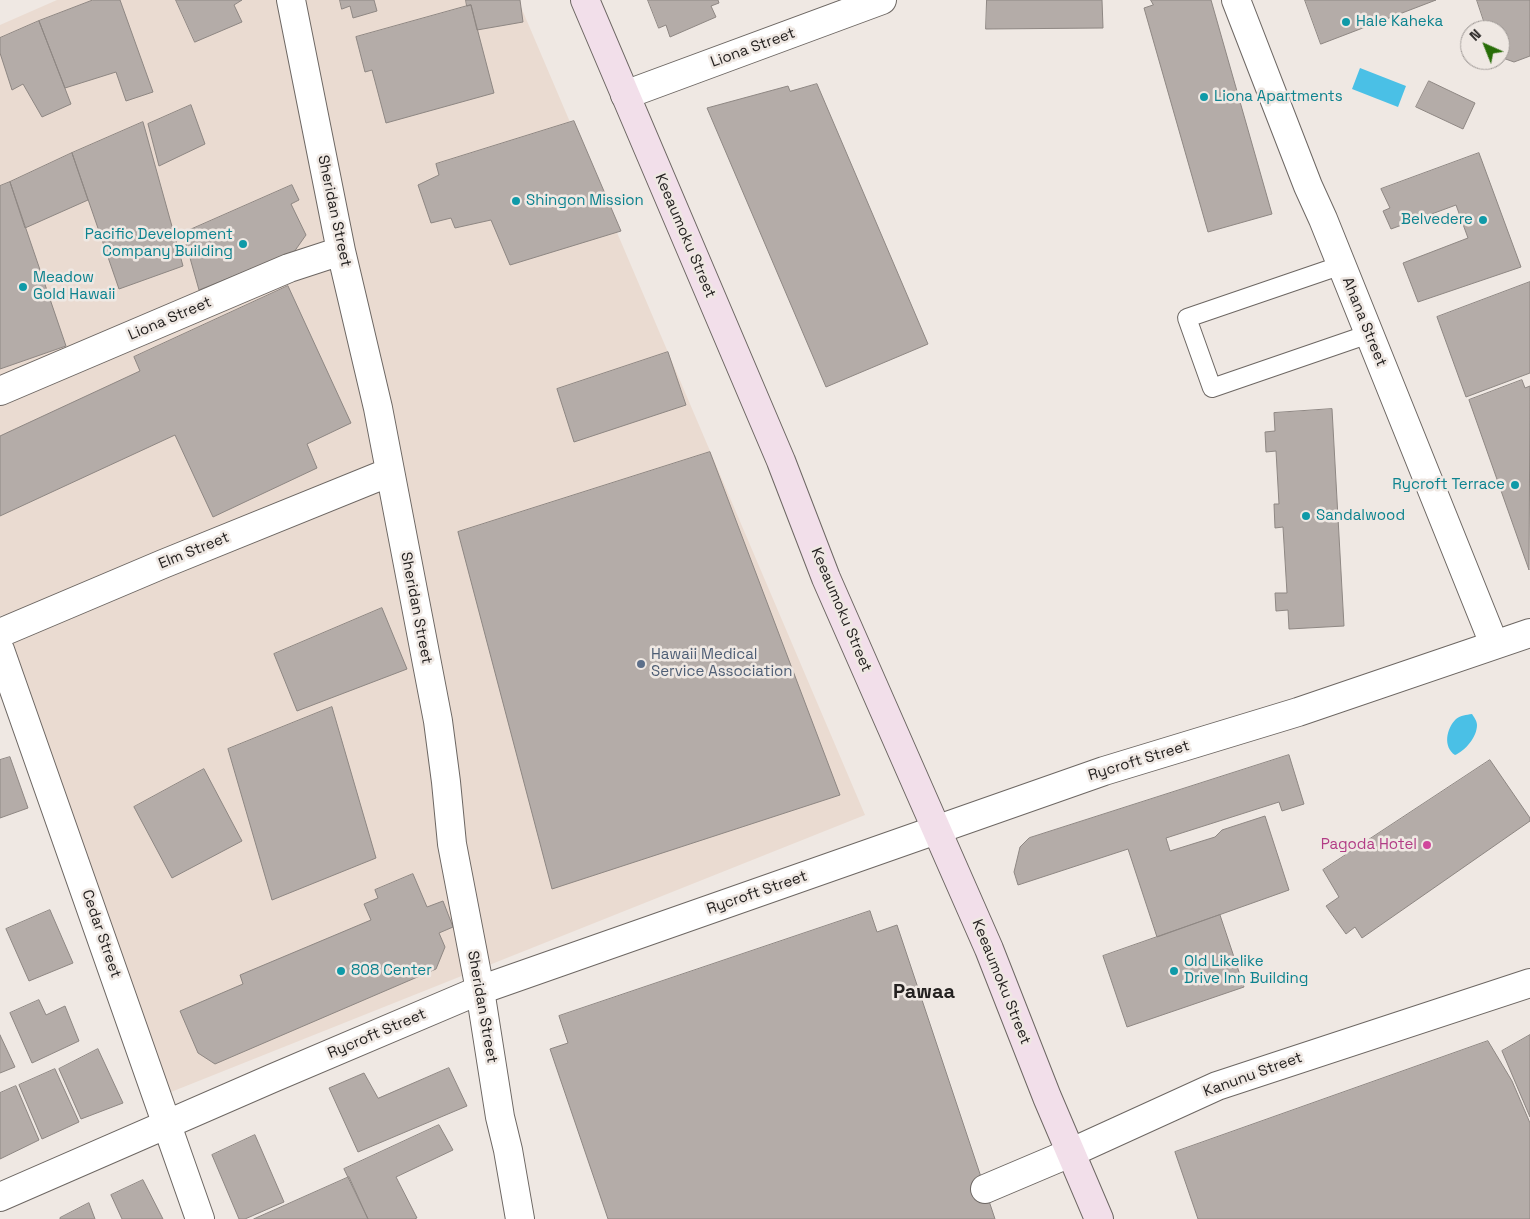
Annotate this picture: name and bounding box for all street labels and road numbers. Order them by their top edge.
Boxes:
street label: Liona Street [708,24,798,72]
street label: Sheridan Street [313,153,355,269]
street label: Keeaumoku Street [651,171,719,301]
street label: Ahana Street [1338,275,1390,369]
street label: Liona Street [126,293,214,345]
street label: Elm Street [156,529,232,573]
street label: Keeaumoku Street [807,545,875,675]
street label: Sheridan Street [396,550,436,666]
street label: Rycroft Street [1086,737,1192,785]
street label: Rycroft Street [704,867,810,919]
street label: Cedar Street [77,888,125,980]
street label: Keeaumoku Street [968,917,1034,1047]
street label: Sheridan Street [463,949,501,1065]
street label: Rycroft Street [325,1005,429,1063]
street label: Kanunu Street [1201,1049,1305,1101]

